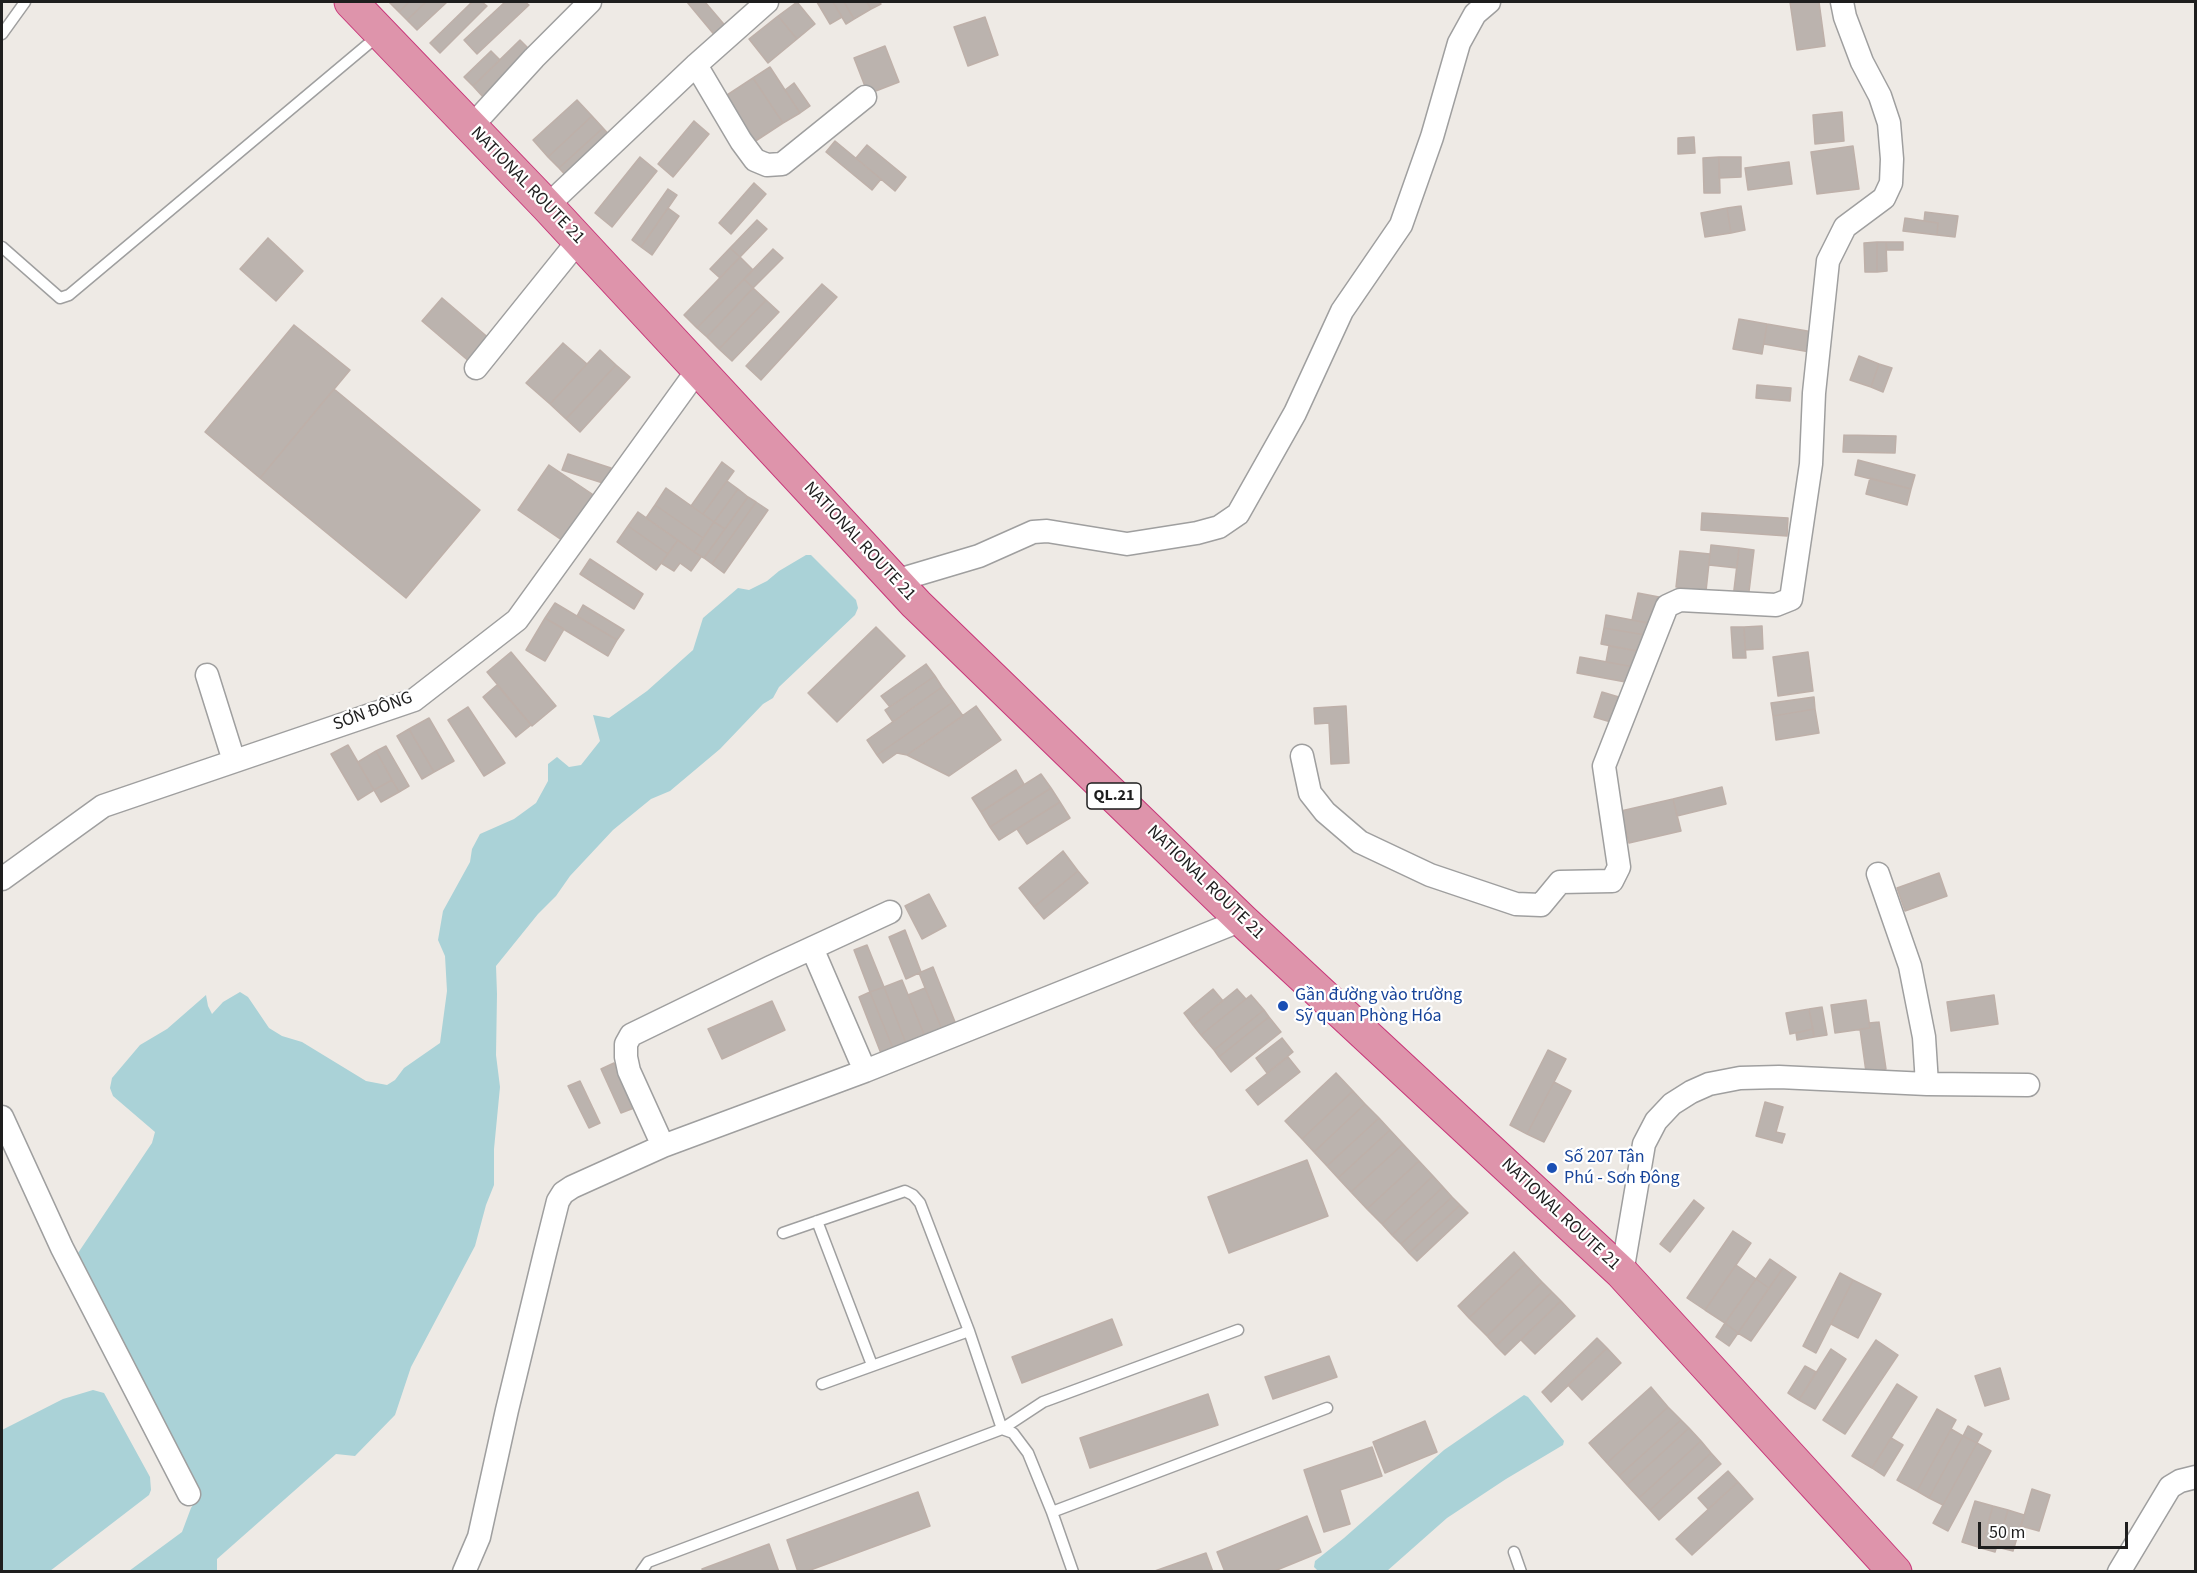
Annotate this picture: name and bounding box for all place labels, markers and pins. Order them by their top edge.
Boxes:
place label: Gần đường vào trường Sỹ quan Phòng Hóa [1295,985,1462,1028]
marker: Gần đường vào trường Sỹ quan Phòng Hóa [1276,999,1290,1013]
place label: Số 207 Tân Phú - Sơn Đông [1564,1147,1679,1190]
marker: Số 207 Tân Phú - Sơn Đông [1545,1161,1559,1175]

